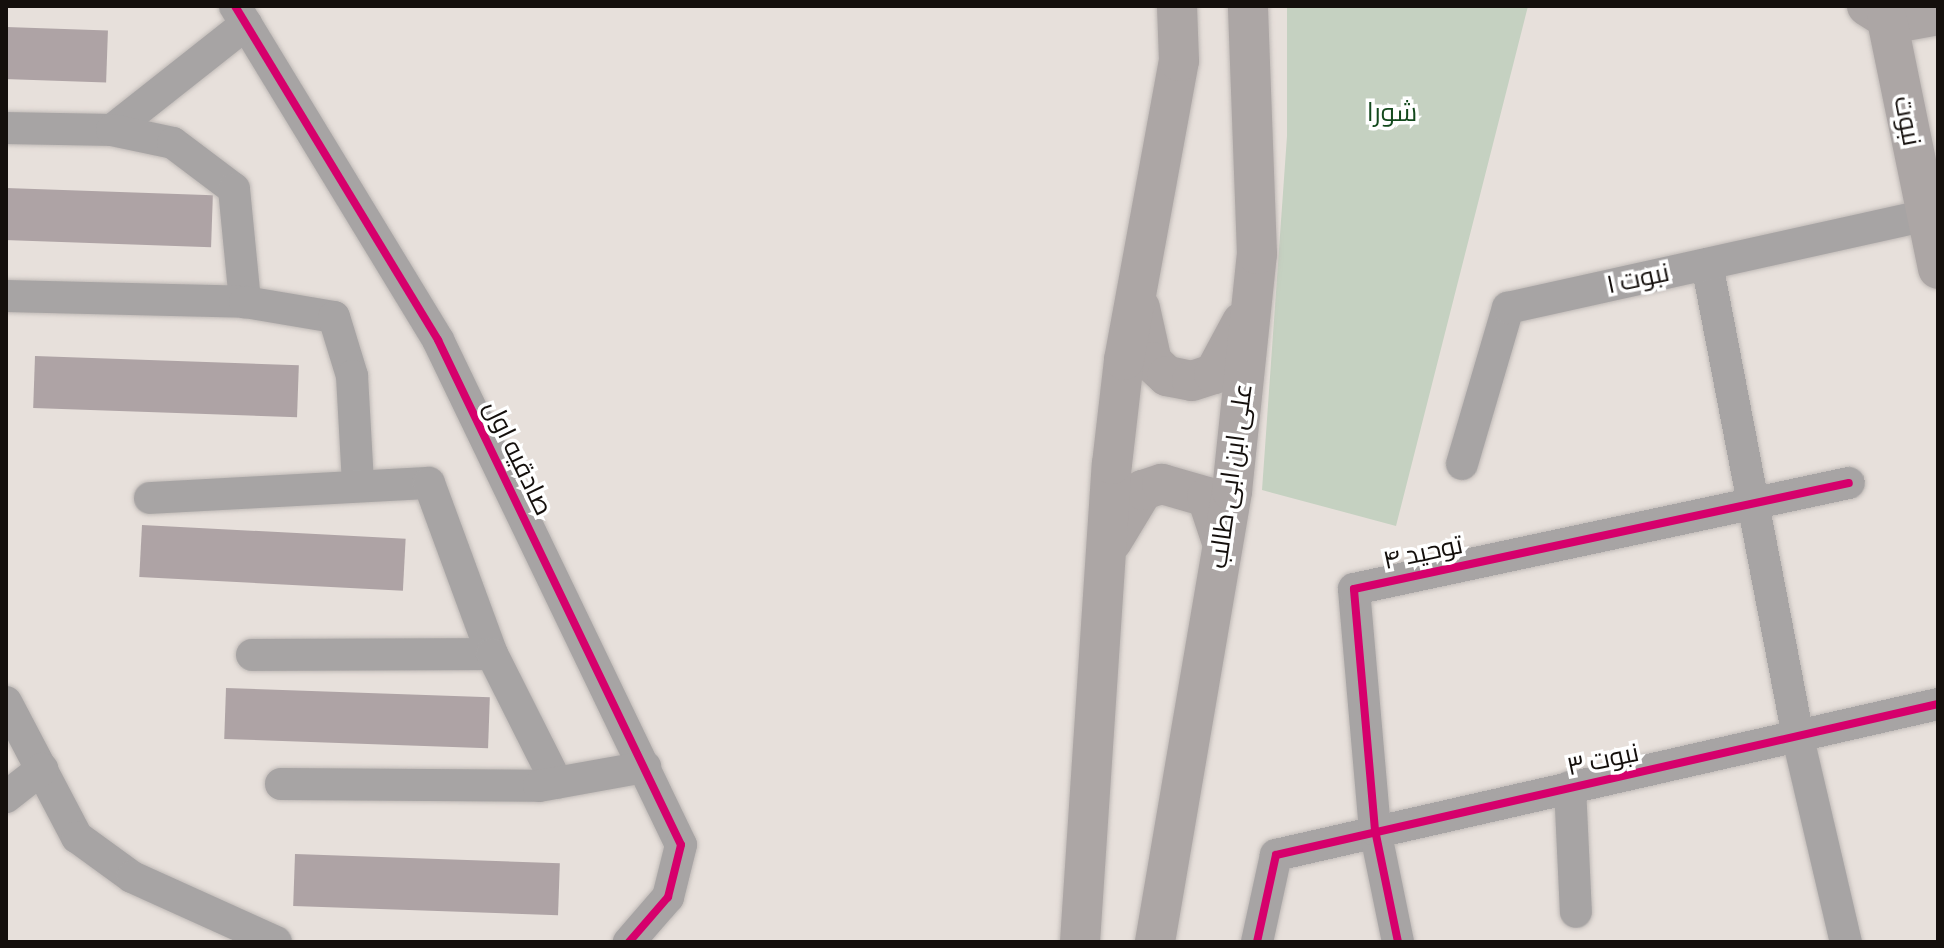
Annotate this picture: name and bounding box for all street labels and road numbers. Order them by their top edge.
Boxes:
street label: نبوت [1887,93,1927,149]
street label: نبوت ۱ [1604,257,1672,301]
street label: علی ابن ابی طالب [1203,382,1259,570]
street label: صادقیه اول [477,396,559,520]
street label: توحید ۴ [1380,529,1466,577]
street label: نبوت ۳ [1564,737,1642,783]

